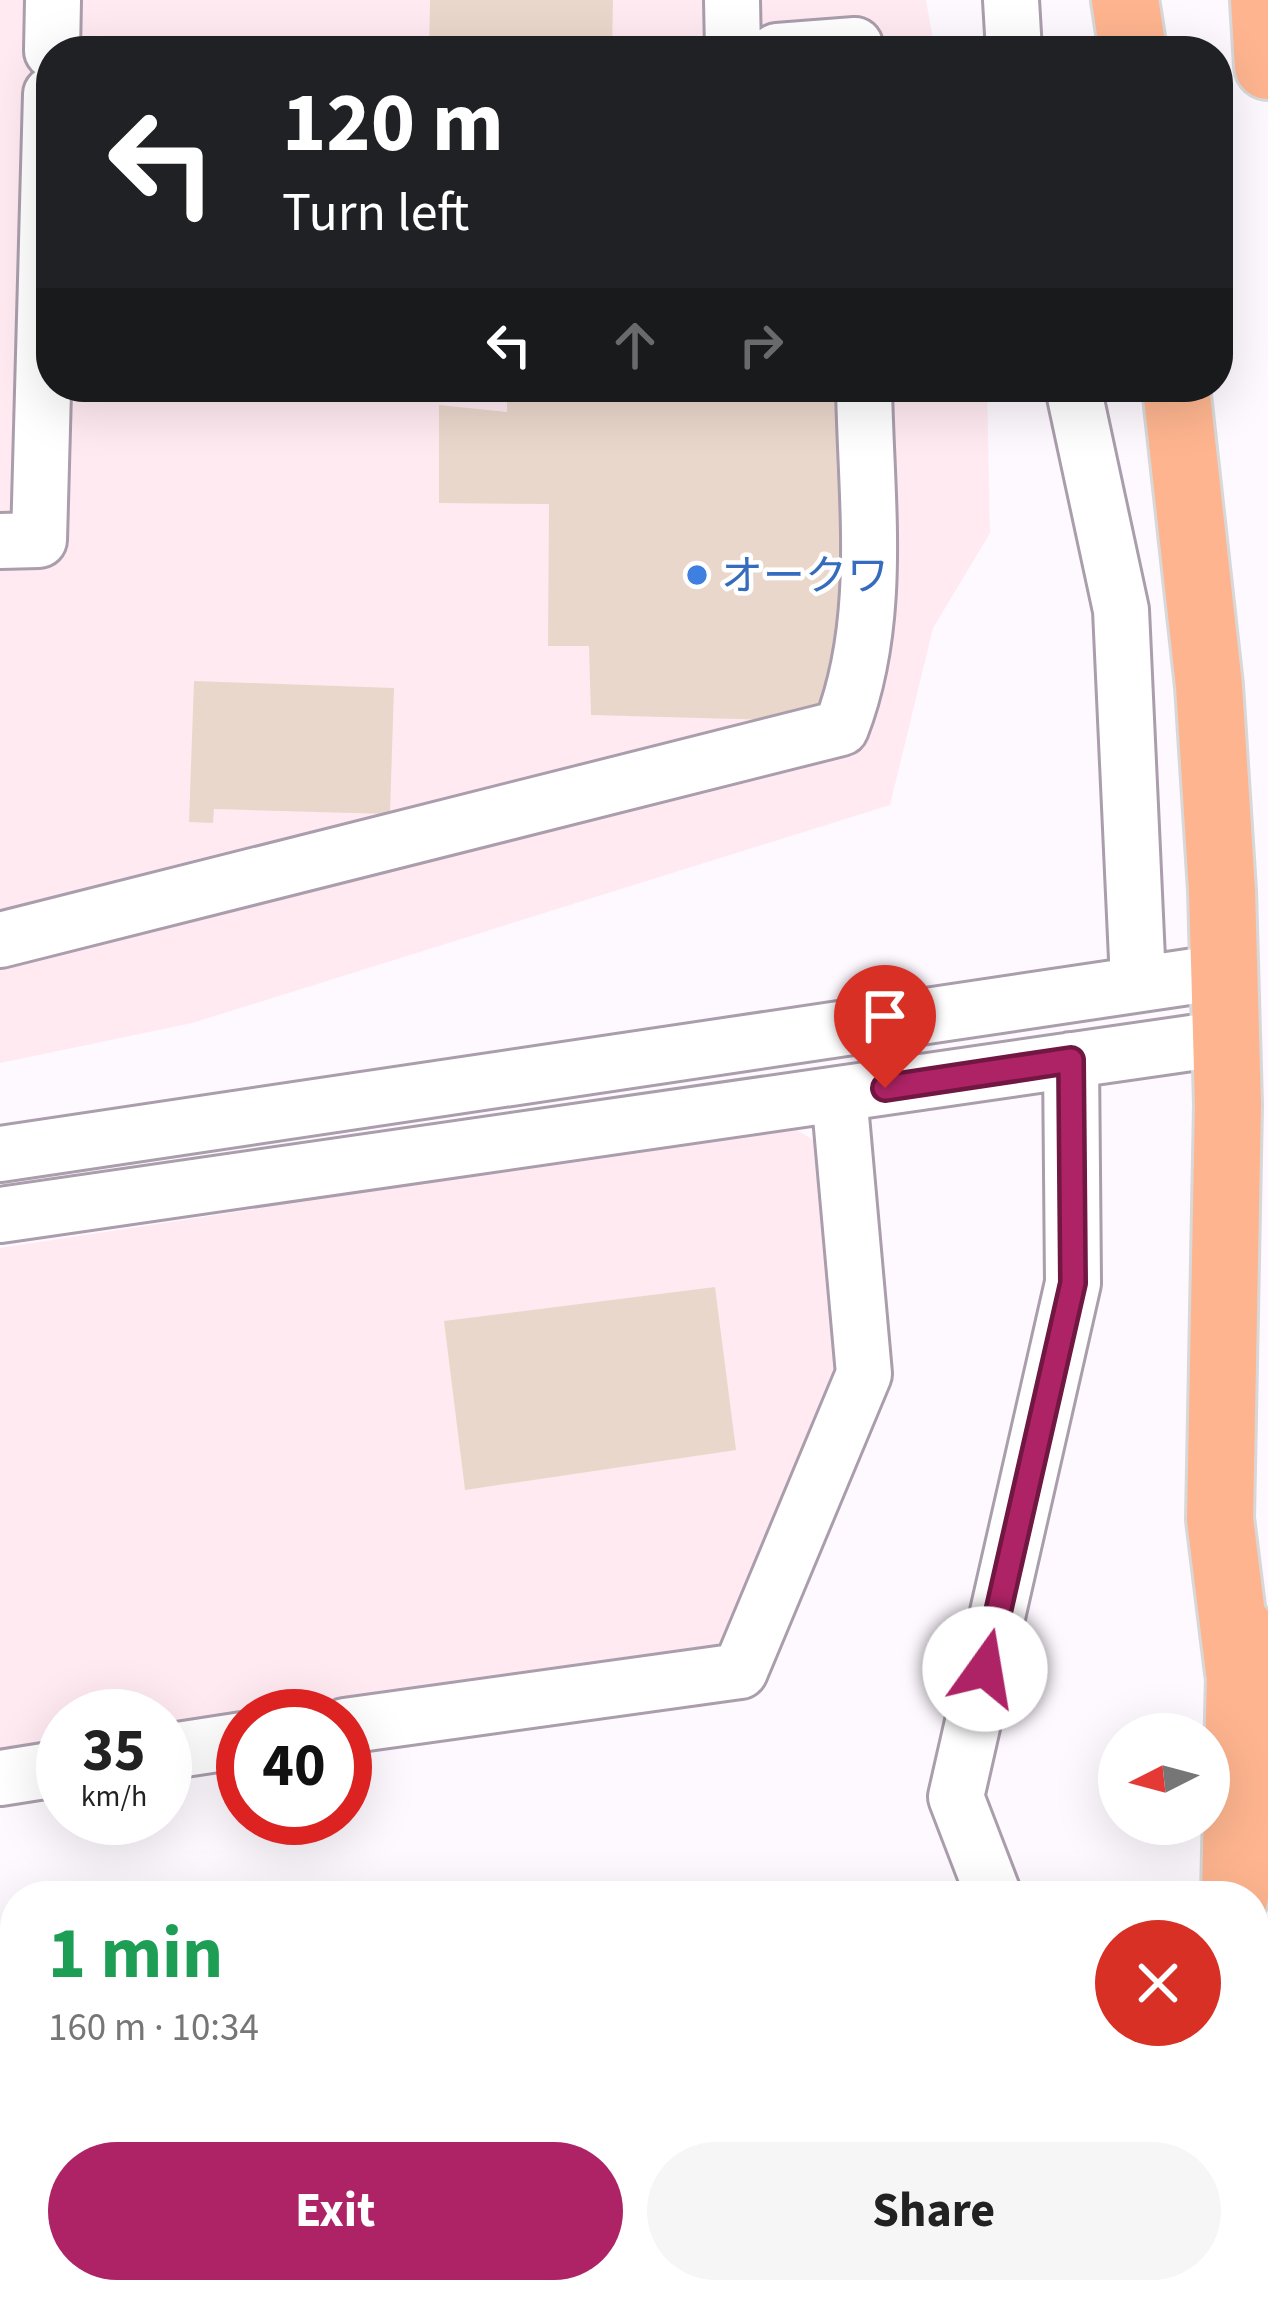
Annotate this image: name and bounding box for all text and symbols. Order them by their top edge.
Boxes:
text: 120 m [282,64,504,184]
icon: left [84,84,240,240]
text: Turn left [282,175,469,252]
icon: left [476,312,542,378]
icon: ahead [602,312,668,378]
icon: right [728,312,794,378]
place label: オークワ [721,547,889,607]
marker: オークワ [684,562,710,588]
pin [834,965,936,1088]
icon: arrive [852,983,918,1049]
position arrow [922,1606,1048,1732]
speed limit sign: 40 [216,1689,372,1845]
text: 35 [82,1709,146,1794]
north arrow [1098,1713,1230,1845]
map controls [1098,1713,1230,1845]
text: km/h [81,1775,147,1818]
text: 1 min [48,1903,223,2006]
button: close [1095,1920,1221,2046]
text: 160 m · 10:34 [48,2000,259,2056]
button: Exit [48,2142,623,2280]
button: Share [647,2142,1221,2280]

